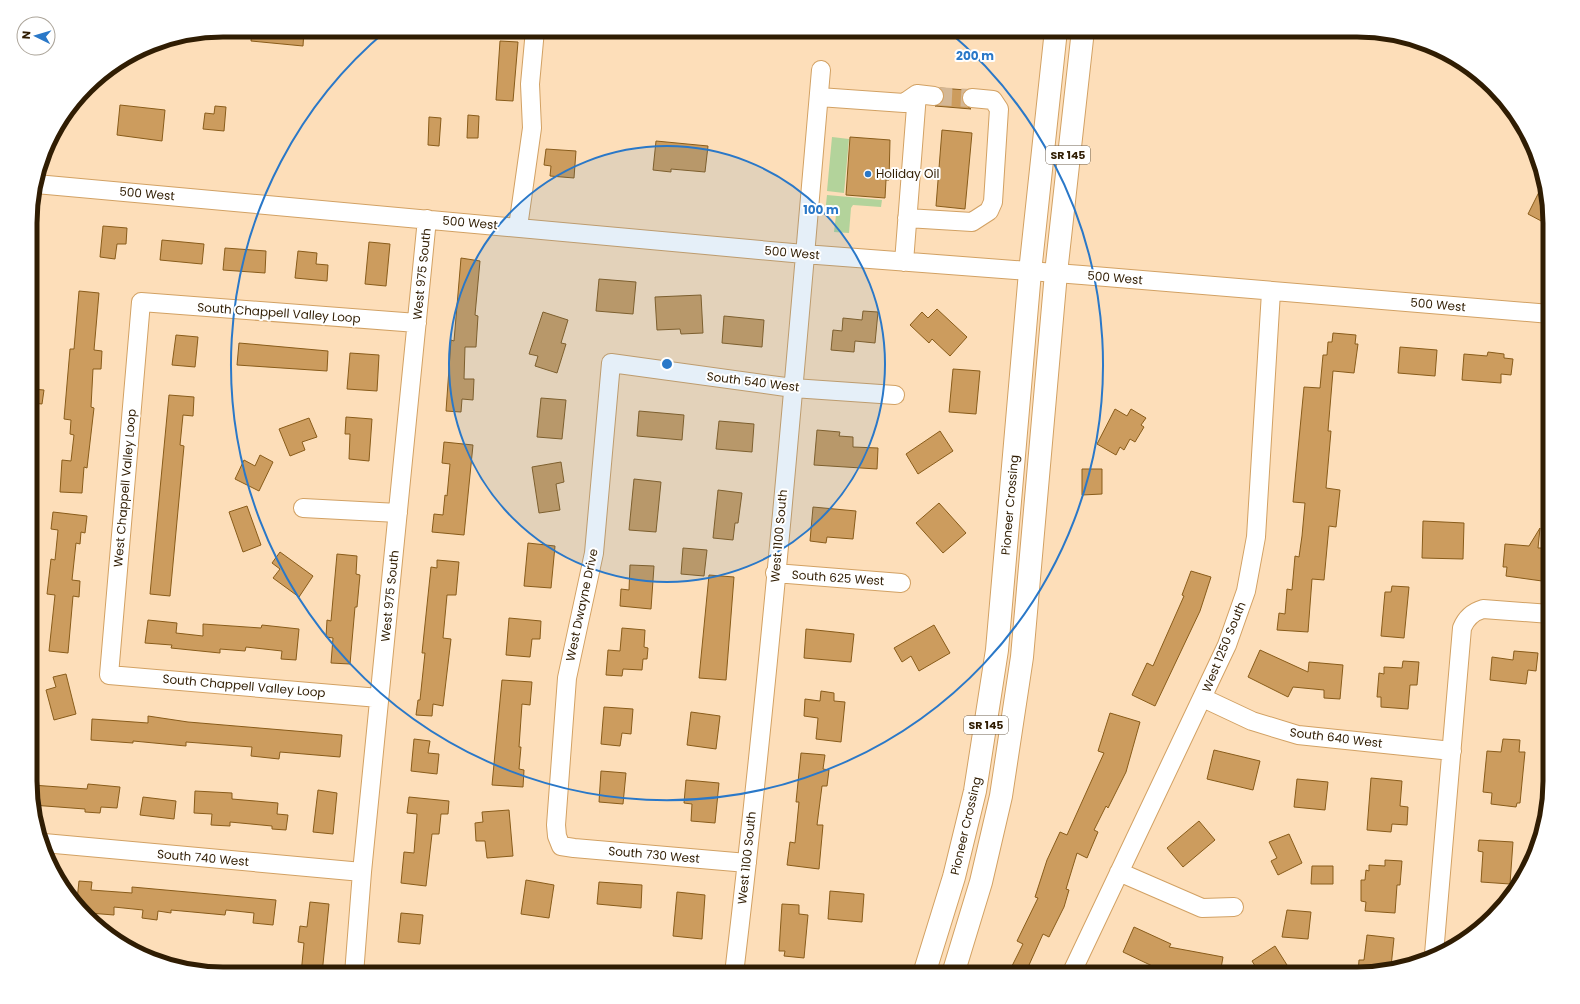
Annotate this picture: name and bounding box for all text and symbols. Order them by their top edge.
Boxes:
north arrow [16,16,56,56]
text: N [18,30,34,40]
text: 200 m [956,47,994,64]
road number: SR 145 [1046,146,1090,164]
place label: Holiday Oil [876,165,939,182]
marker: Holiday Oil [863,169,873,179]
street label: 500 West [119,183,175,204]
text: 100 m [803,201,839,218]
street label: 500 West [442,212,498,233]
street label: West 975 South [408,227,435,321]
street label: 500 West [764,242,820,263]
street label: 500 West [1087,267,1143,288]
street label: 500 West [1410,294,1466,315]
street label: South Chappell Valley Loop [197,298,361,327]
centre of rings [660,357,674,371]
street label: South 540 West [706,367,800,396]
street label: West Chappell Valley Loop [109,408,140,568]
street label: Pioneer Crossing [997,454,1022,556]
street label: West 1100 South [766,489,791,583]
street label: West Dwayne Drive [561,547,602,663]
street label: West 975 South [376,549,403,643]
street label: South 625 West [791,566,885,589]
street label: West 1250 South [1198,599,1249,695]
street label: South Chappell Valley Loop [162,670,326,701]
road number: SR 145 [964,716,1008,734]
street label: South 640 West [1289,723,1383,752]
street label: Pioneer Crossing [946,775,985,877]
street label: West 1100 South [733,811,760,905]
street label: South 730 West [608,842,701,867]
street label: South 740 West [156,845,250,870]

